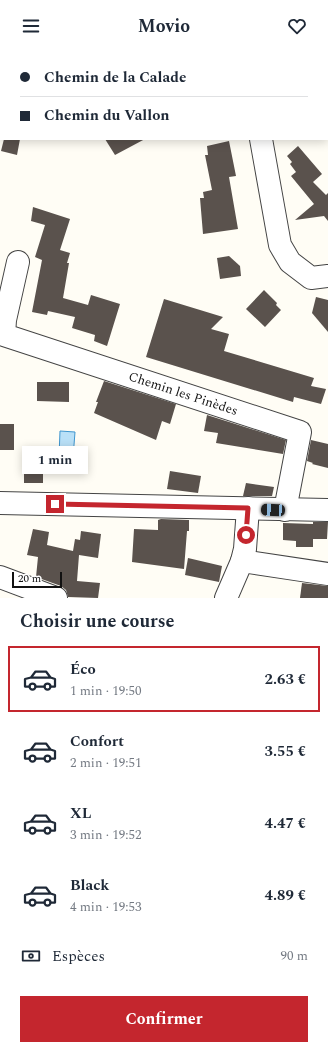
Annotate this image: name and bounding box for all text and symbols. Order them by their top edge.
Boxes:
text: Movio [138,13,190,40]
icon: menu [20,15,42,37]
icon: heart [286,15,308,37]
text: Chemin de la Calade [44,66,186,89]
text: Chemin du Vallon [44,104,170,127]
street label: Chemin les Pinèdes [126,366,240,421]
callout: 1 min [22,446,88,474]
text: 1 min [38,450,72,470]
route end [46,495,64,513]
car [261,503,285,517]
route start [237,526,255,544]
scale bar [12,570,62,589]
text: 20 m [18,570,41,587]
text: Choisir une course [20,608,174,635]
text: Éco [70,658,96,681]
icon: car [22,661,58,697]
text: 2.63 € [265,668,306,691]
text: 1 min · 19:50 [70,681,142,701]
text: Confort [70,730,124,753]
icon: car [22,733,58,769]
text: 3.55 € [265,740,306,763]
text: 2 min · 19:51 [70,753,142,773]
text: XL [70,802,91,825]
icon: car [22,805,58,841]
text: 4.47 € [265,812,306,835]
text: 3 min · 19:52 [70,825,142,845]
text: Black [70,874,109,897]
icon: car [22,877,58,913]
text: 4.89 € [265,884,306,907]
text: 4 min · 19:53 [70,897,142,917]
icon: cash [20,945,42,967]
text: Espèces [52,945,105,968]
text: 90 m [281,946,308,966]
button: Confirmer [20,996,308,1042]

